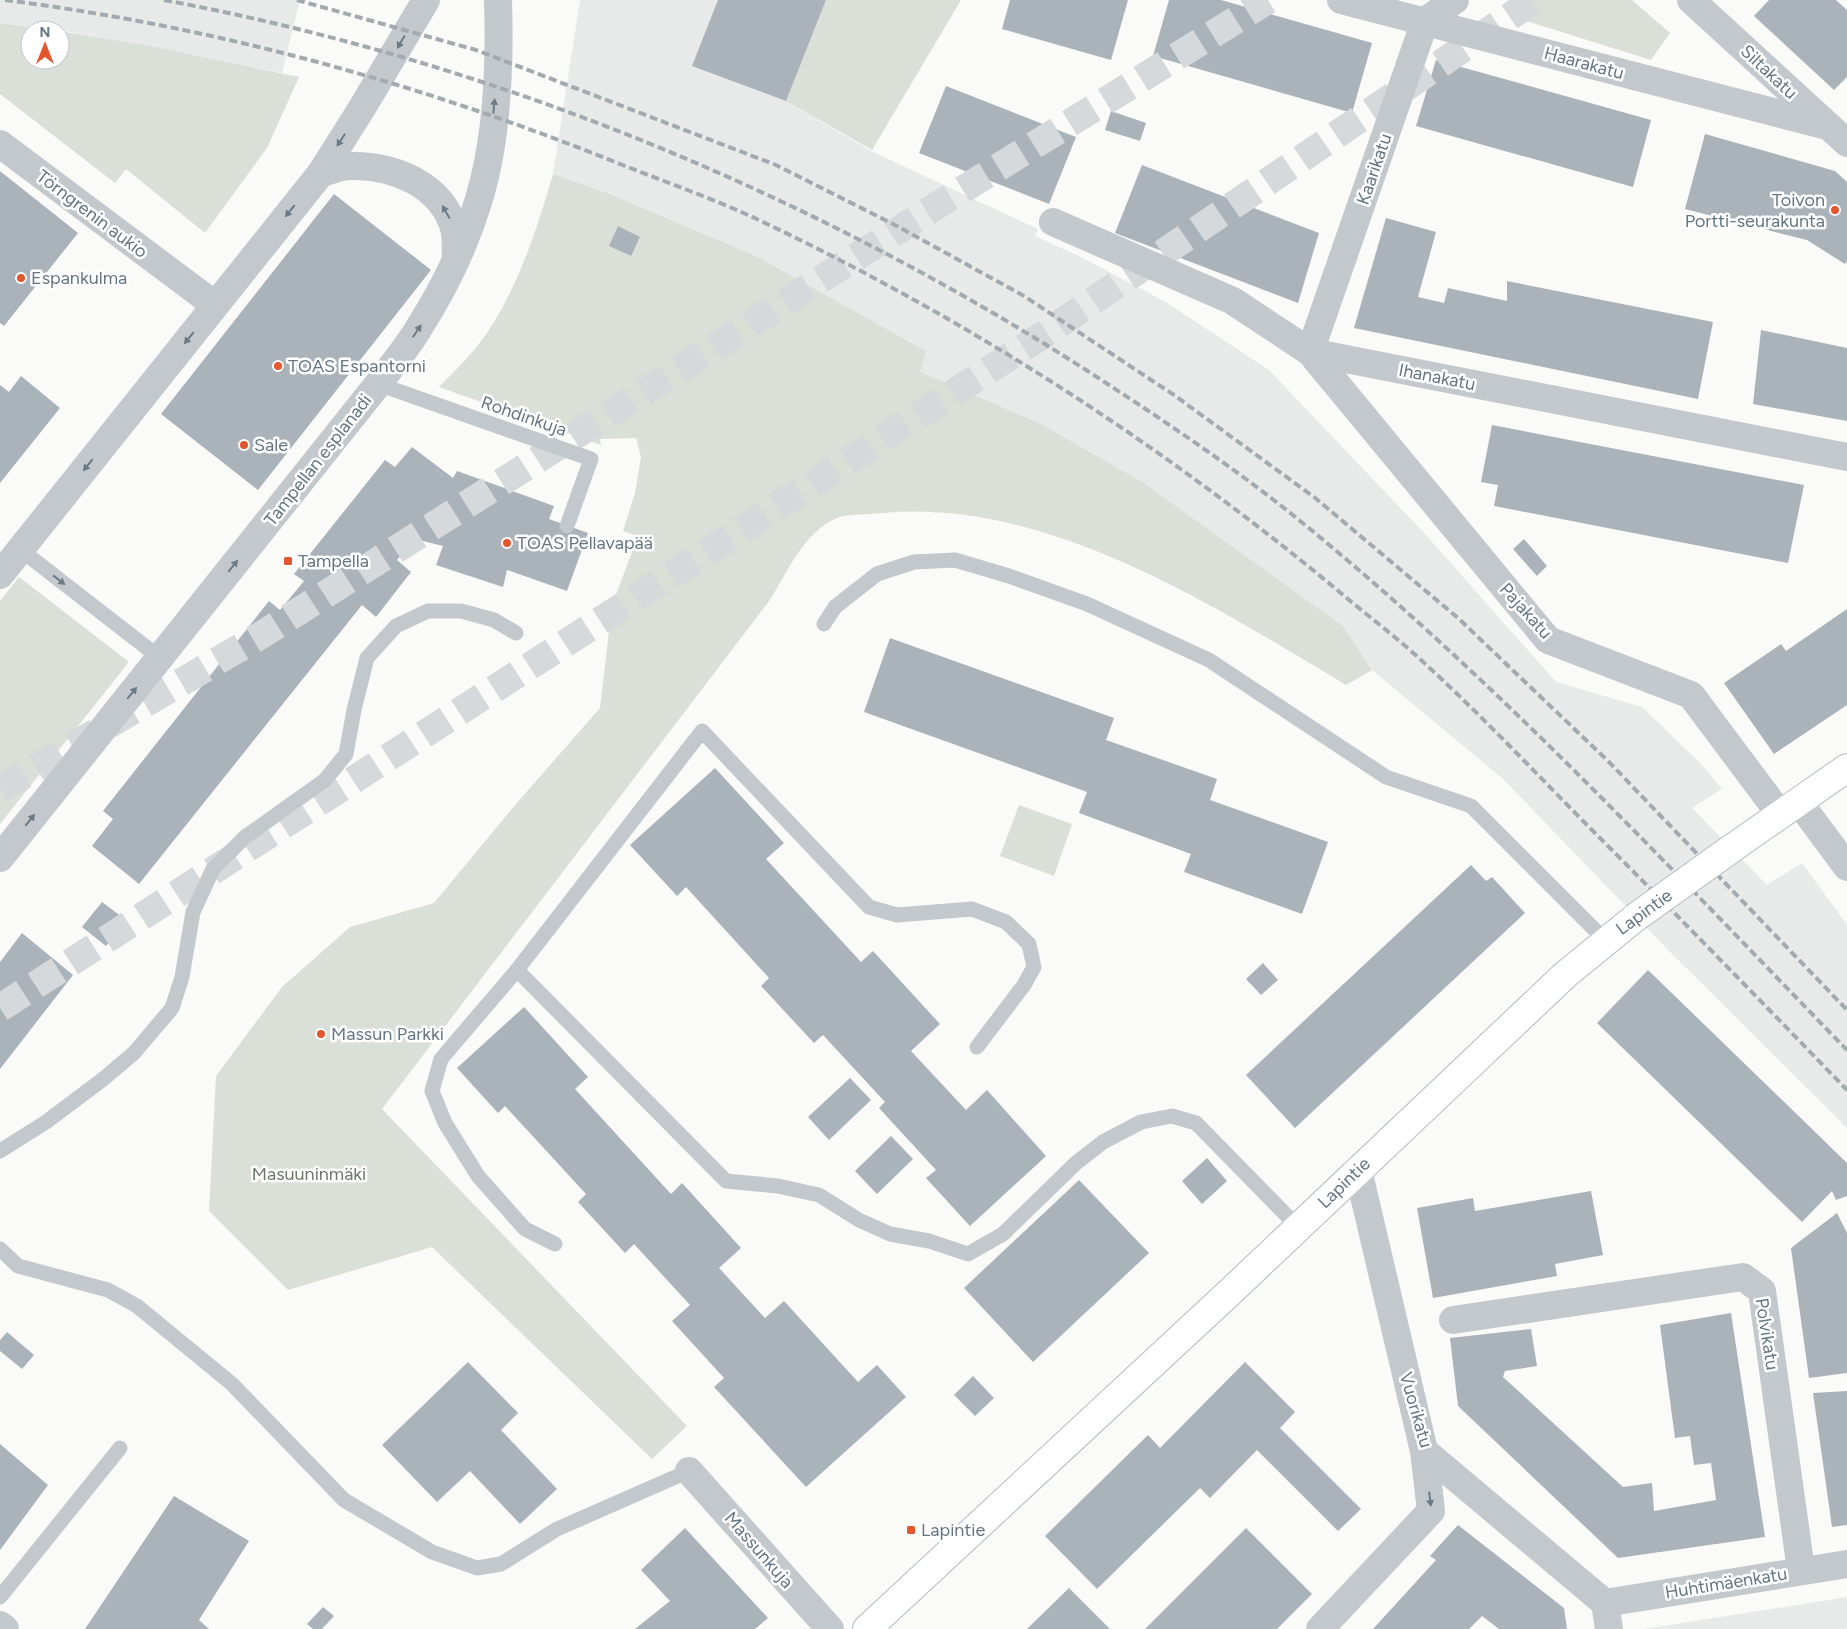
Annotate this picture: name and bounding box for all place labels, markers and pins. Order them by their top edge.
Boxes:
place label: Toivon Portti-seurakunta [1685,189,1825,232]
marker: Toivon Portti-seurakunta [1829,204,1841,216]
place label: Espankulma [31,267,127,289]
marker: Espankulma [15,272,27,284]
place label: TOAS Espantorni [288,355,426,377]
marker: TOAS Espantorni [272,360,284,372]
place label: Sale [254,434,288,456]
marker: Sale [238,439,250,451]
place label: TOAS Pellavapää [517,532,653,554]
marker: TOAS Pellavapää [501,537,513,549]
place label: Tampella [298,550,369,572]
marker: Tampella [282,555,294,567]
place label: Massun Parkki [331,1023,444,1045]
marker: Massun Parkki [315,1028,327,1040]
place label: Lapintie [921,1519,985,1541]
marker: Lapintie [905,1524,917,1536]

